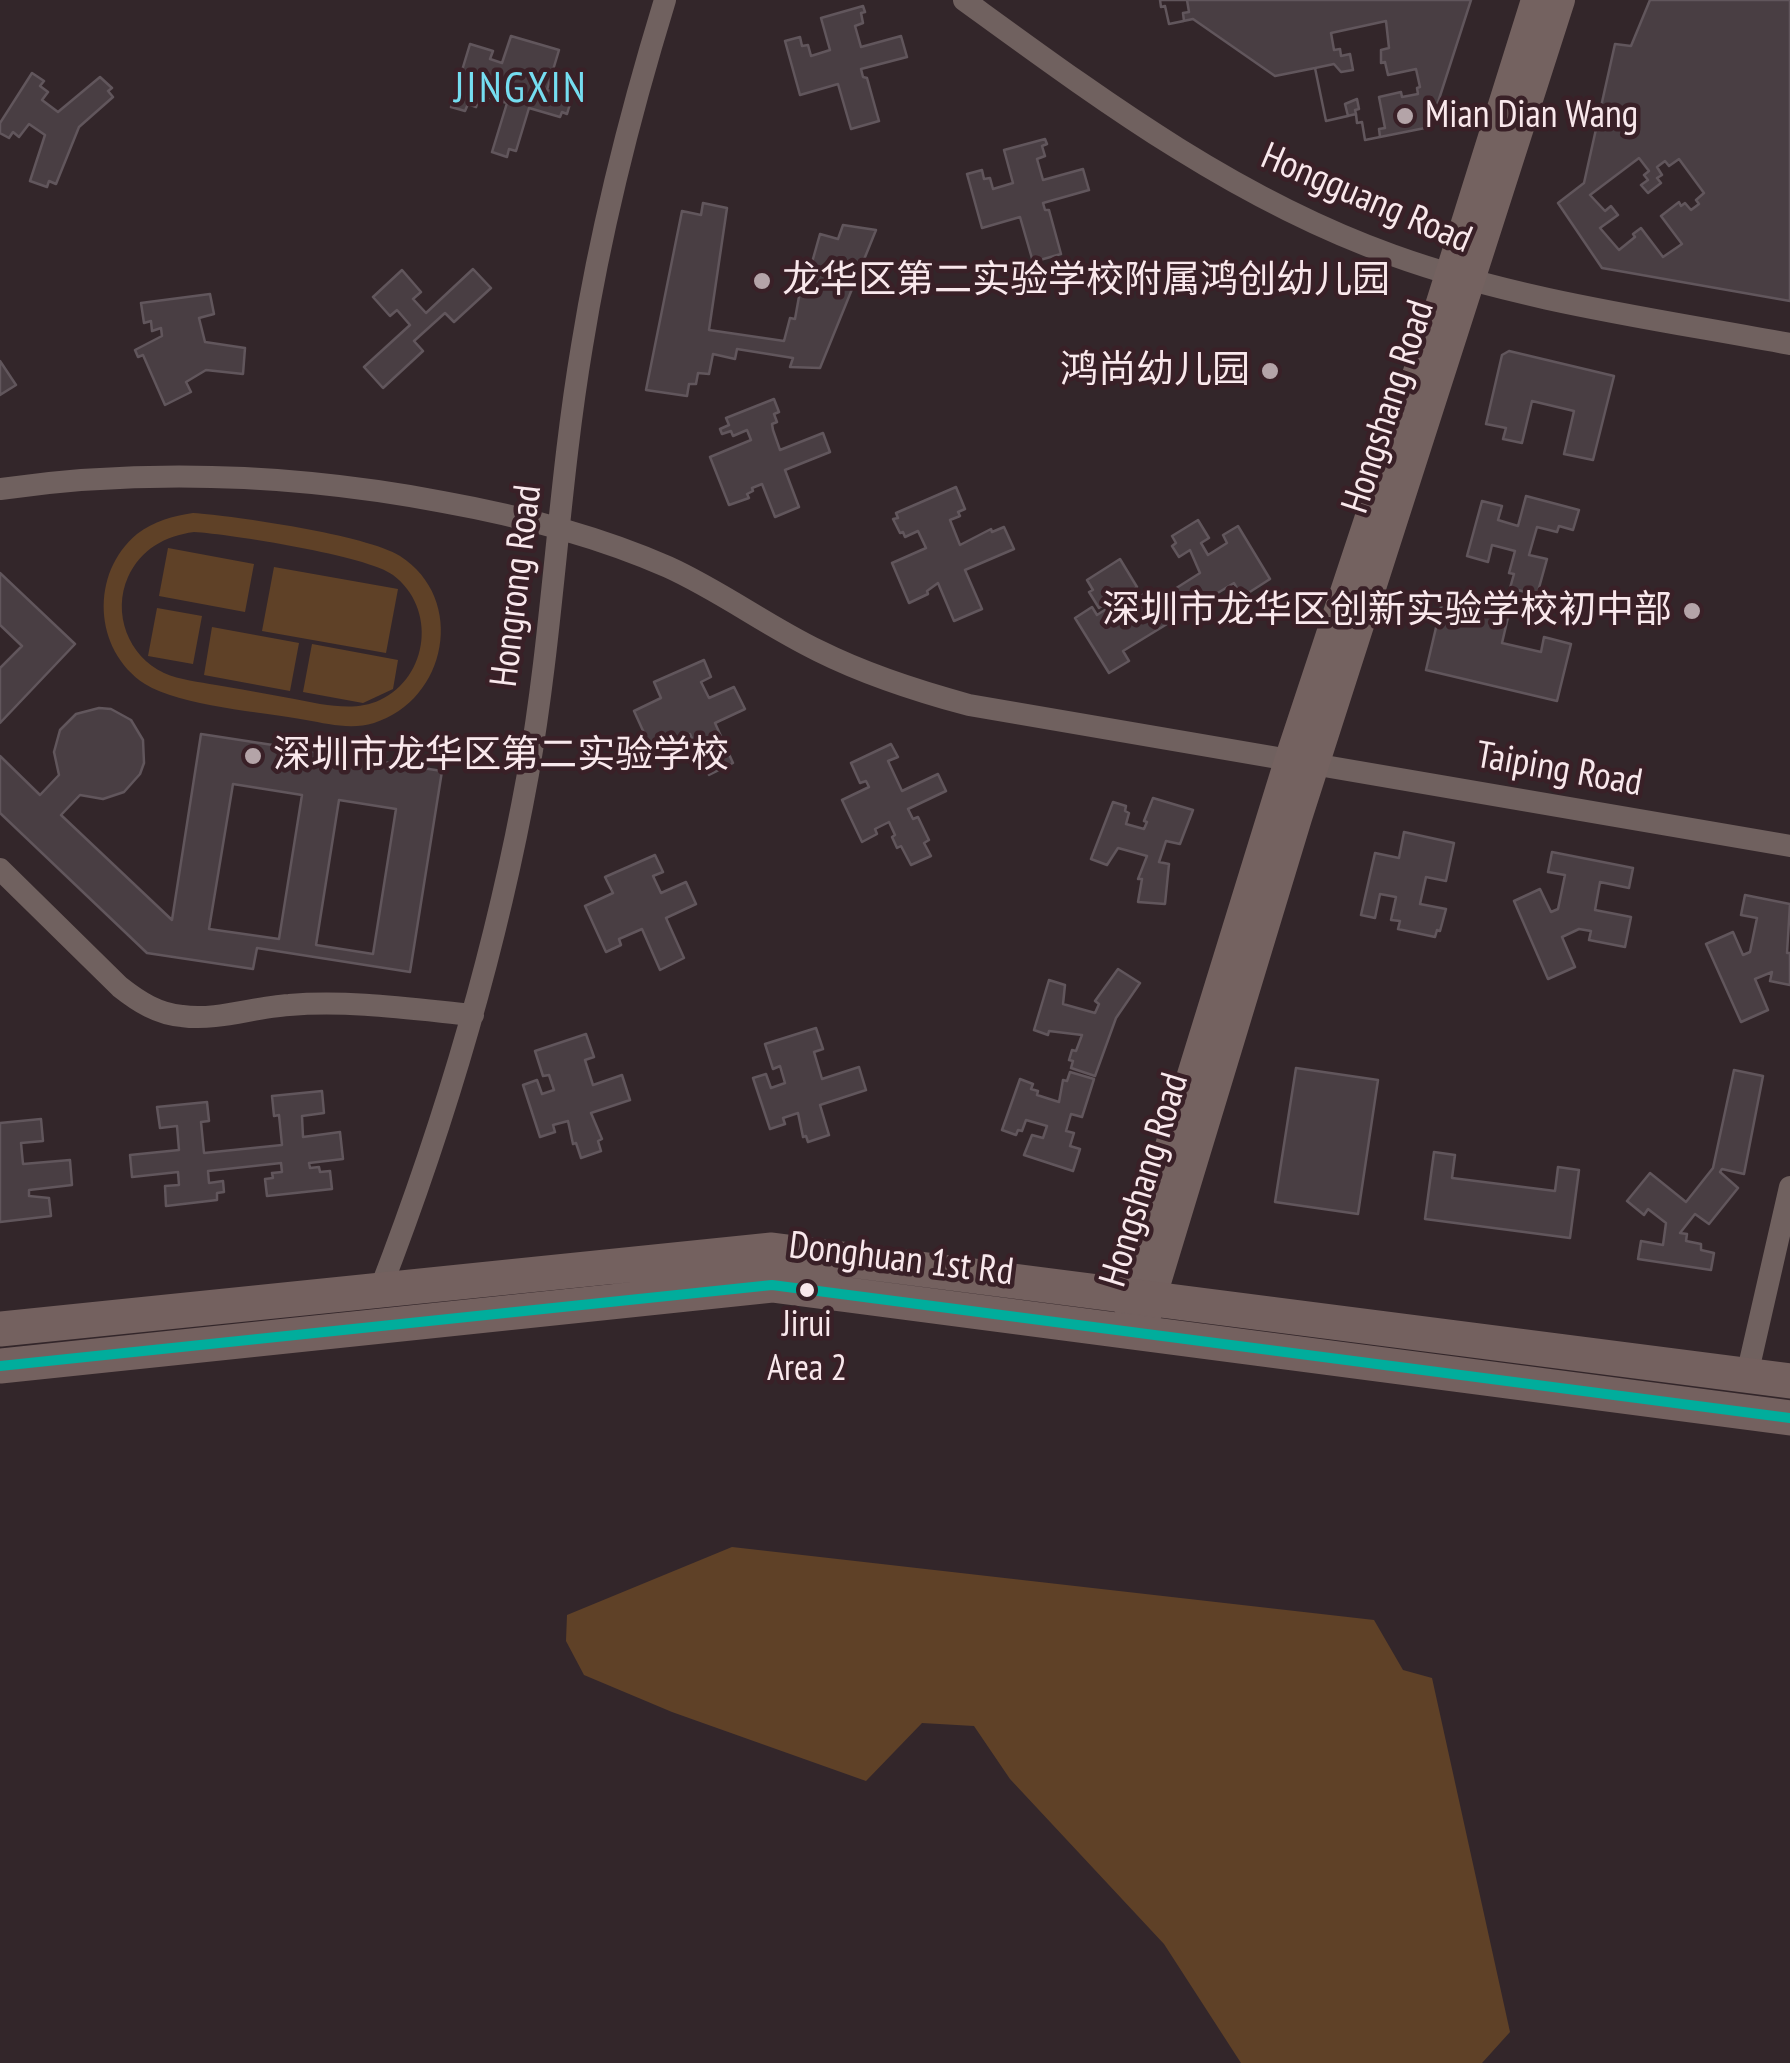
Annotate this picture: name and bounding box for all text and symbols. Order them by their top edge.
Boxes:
district label: JINGXIN [454,65,588,115]
place label: Mian Dian Wang [1425,93,1638,139]
marker: Mian Dian Wang [1394,105,1416,127]
street label: Hongguang Road [1254,134,1478,264]
place label: 龙华区第二实验学校附属鸿创幼儿园 [782,258,1390,304]
marker: 龙华区第二实验学校附属鸿创幼儿园 [751,270,773,292]
street label: Hongshang Road [1333,295,1445,519]
place label: 鸿尚幼儿园 [1060,348,1250,394]
marker: 鸿尚幼儿园 [1259,360,1281,382]
street label: Hongrong Road [482,483,552,689]
place label: 深圳市龙华区创新实验学校初中部 [1102,588,1672,634]
marker: 深圳市龙华区创新实验学校初中部 [1681,600,1703,622]
place label: 深圳市龙华区第二实验学校 [273,733,729,779]
street label: Taiping Road [1472,733,1646,807]
marker: 深圳市龙华区第二实验学校 [242,745,264,767]
street label: Hongshang Road [1091,1068,1199,1292]
street label: Donghuan 1st Rd [786,1224,1016,1296]
marker: Jirui Area 2 [797,1280,817,1300]
place label: Jirui Area 2 [767,1304,847,1389]

